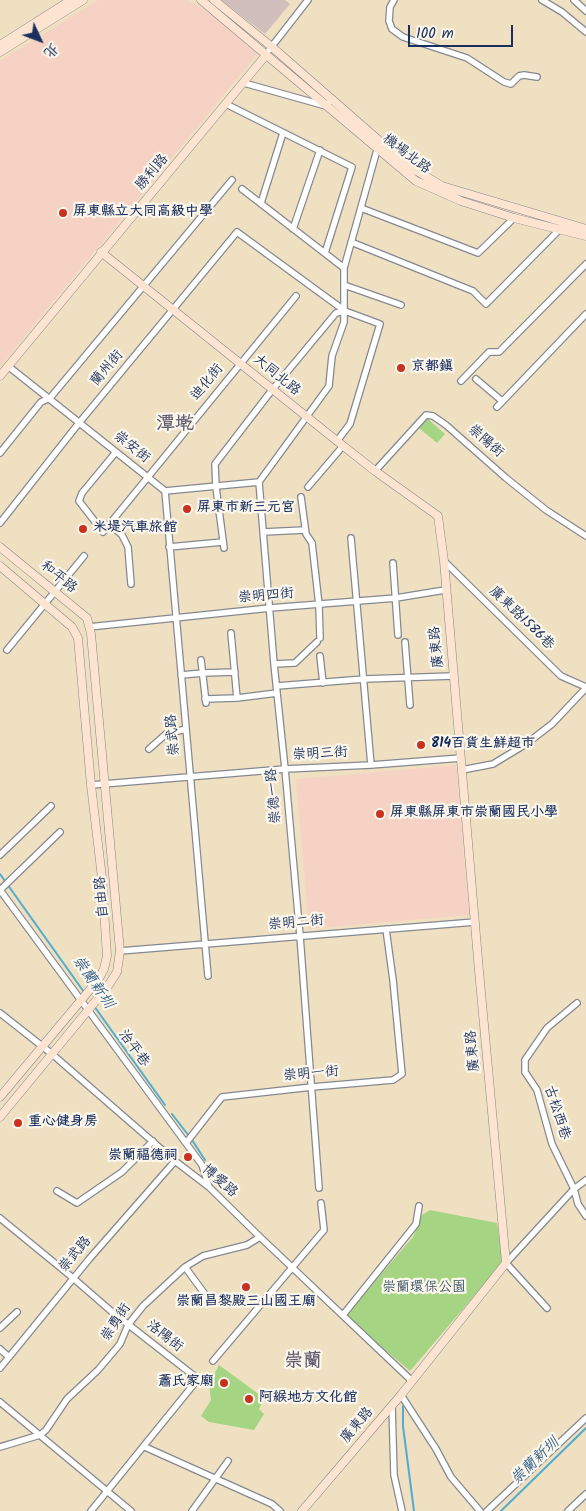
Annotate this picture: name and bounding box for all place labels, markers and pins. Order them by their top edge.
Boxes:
place label: 屏東縣立大同高級中學 [73,205,213,221]
marker: 屏東縣立大同高級中學 [57,207,69,219]
place label: 京都鎮 [411,360,453,376]
marker: 京都鎮 [395,362,407,374]
place label: 屏東市新三元宮 [197,501,295,517]
marker: 屏東市新三元宮 [181,503,193,515]
place label: 米堤汽車旅館 [93,521,177,537]
marker: 米堤汽車旅館 [77,523,89,535]
place label: 814百貨生鮮超市 [431,737,535,753]
marker: 814百貨生鮮超市 [415,739,427,751]
place label: 屏東縣屏東市崇蘭國民小學 [390,806,558,822]
marker: 屏東縣屏東市崇蘭國民小學 [374,808,386,820]
place label: 重心健身房 [28,1115,98,1131]
marker: 重心健身房 [12,1117,24,1129]
place label: 崇蘭福德祠 [108,1149,178,1165]
marker: 崇蘭福德祠 [182,1151,194,1163]
marker: 崇蘭昌黎殿三山國王廟 [240,1281,252,1293]
place label: 崇蘭昌黎殿三山國王廟 [176,1295,316,1311]
place label: 蕭氏家廟 [158,1375,214,1391]
marker: 蕭氏家廟 [218,1377,230,1389]
place label: 阿緱地方文化館 [259,1391,357,1407]
marker: 阿緱地方文化館 [243,1393,255,1405]

